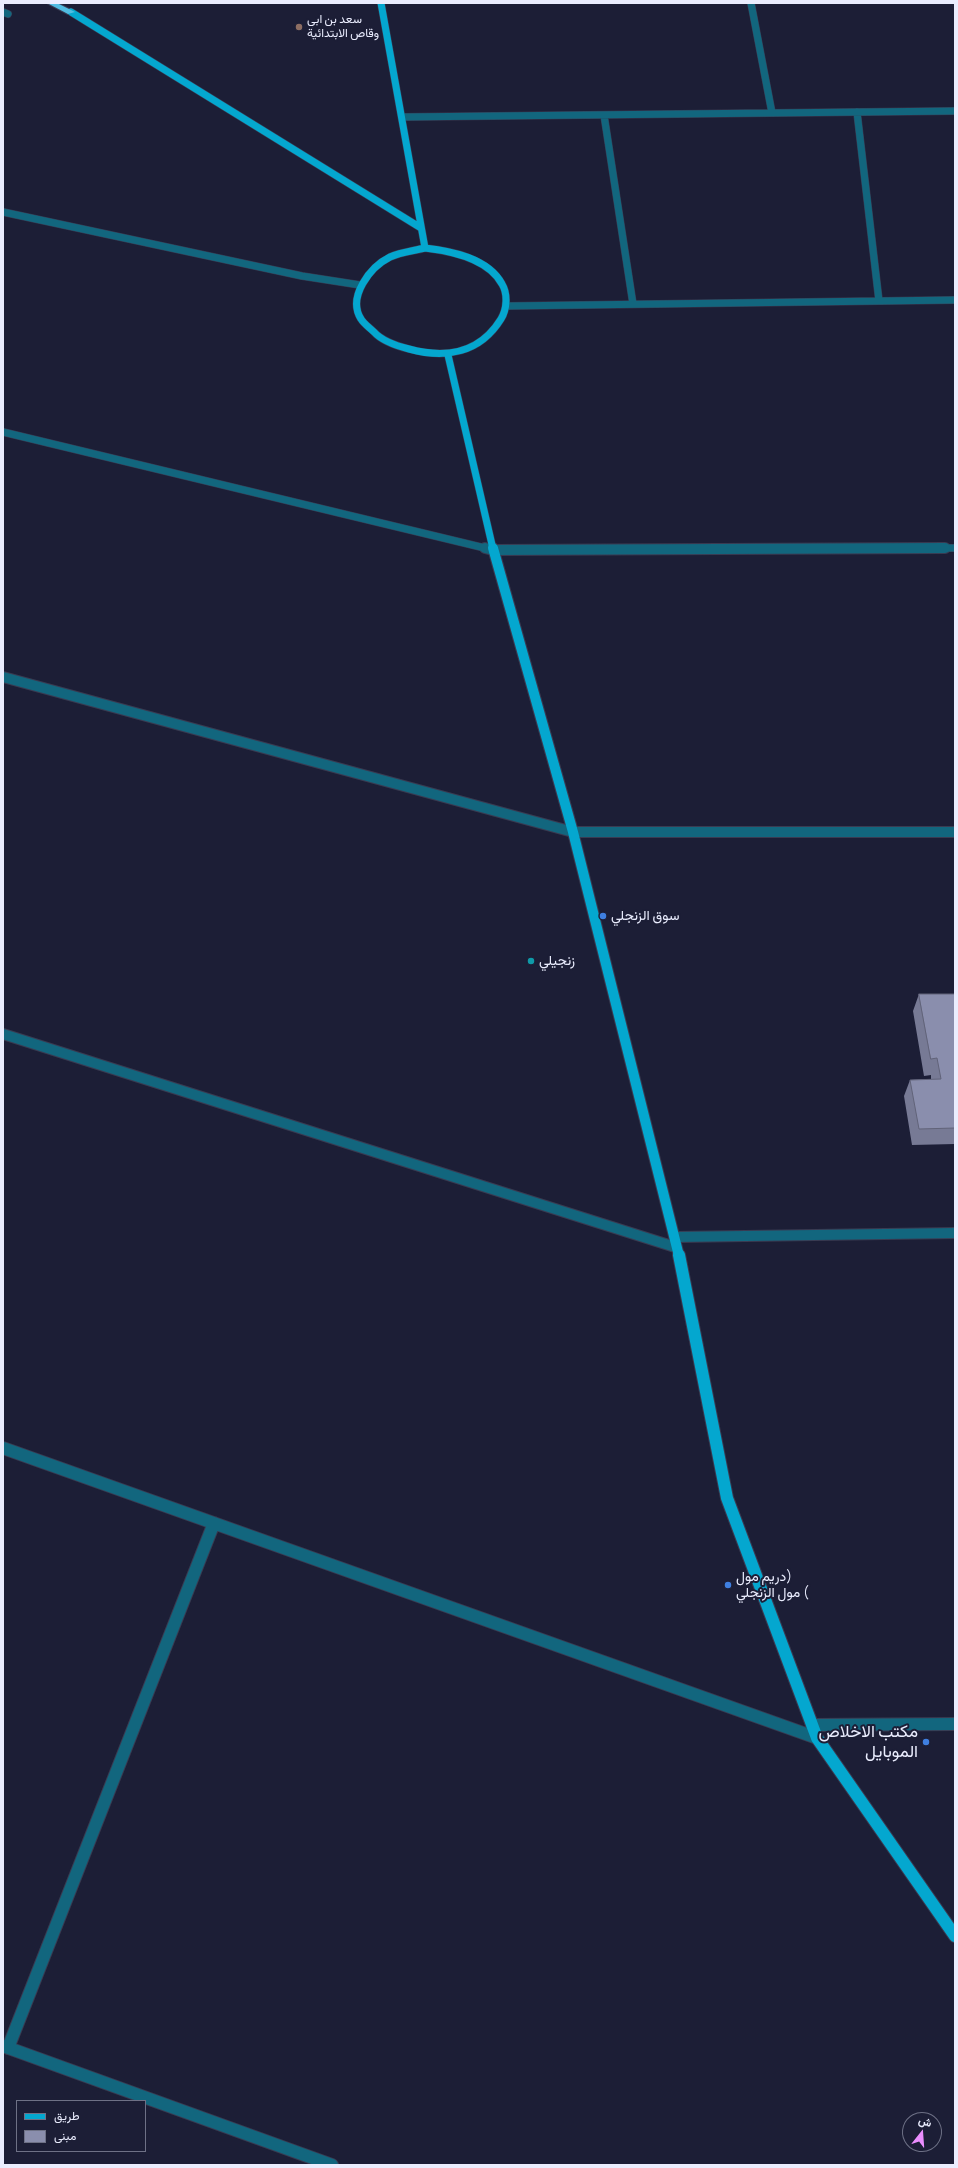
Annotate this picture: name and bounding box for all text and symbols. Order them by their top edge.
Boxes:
place label: سعد بن ابي وقاص الابتدائية [307,13,379,41]
marker: سعد بن ابي وقاص الابتدائية [294,22,304,32]
place label: سوق الزنجلي [611,908,680,924]
marker: سوق الزنجلي [598,911,608,921]
place label: زنجيلي [539,953,575,969]
marker: زنجيلي [526,956,536,966]
place label: دريم مول) مول الزنجلي ( [736,1569,809,1602]
marker: دريم مول) مول الزنجلي ( [723,1580,733,1590]
place label: مكتب الاخلاص الموبايل [819,1722,918,1762]
marker: مكتب الاخلاص الموبايل [921,1737,931,1747]
legend [16,2100,146,2152]
text: طريق [54,2107,79,2124]
north arrow [902,2112,942,2152]
text: ش [917,2112,934,2130]
text: مبنى [54,2127,76,2144]

